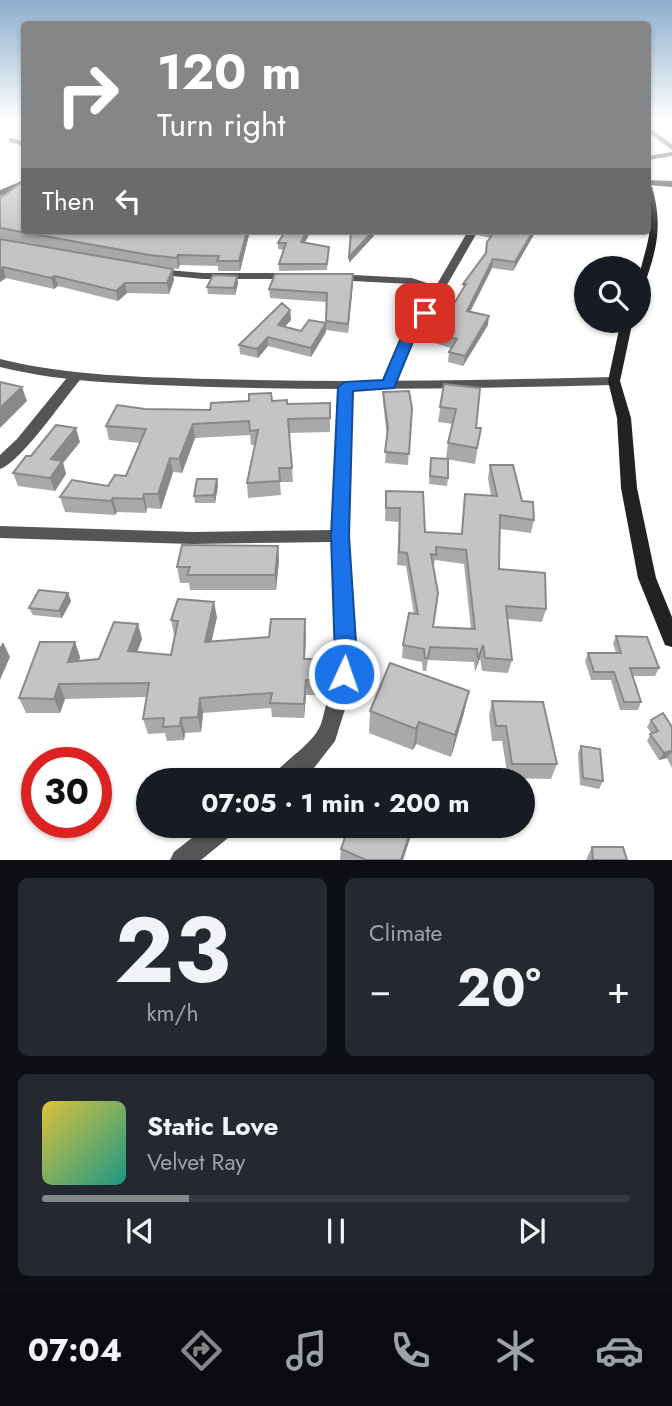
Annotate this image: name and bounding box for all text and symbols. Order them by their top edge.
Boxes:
text: 120 m [157,37,301,107]
icon: right [42,49,133,140]
text: Turn right [157,102,286,148]
text: Then [42,182,95,220]
icon: left [109,182,147,220]
map controls [574,256,651,333]
button: search [574,256,651,333]
pin [395,283,455,343]
icon: arrive [406,294,444,332]
position arrow [307,637,381,711]
speed limit sign: 30 [21,747,112,838]
text: 07:05 · 1 min · 200 m [201,784,470,822]
text: 23 [114,885,231,1016]
text: Climate [369,916,442,950]
text: 20° [457,950,541,1026]
text: − [369,962,391,1017]
text: + [607,962,630,1017]
text: km/h [147,996,198,1030]
text: Static Love [147,1107,279,1145]
text: Velvet Ray [147,1145,245,1179]
icon: previous [121,1212,159,1250]
icon: pause [317,1212,355,1250]
icon: next [513,1212,551,1250]
icon: directions [177,1326,226,1375]
icon: music [282,1326,331,1375]
icon: phone [386,1326,435,1375]
icon: climate [491,1326,540,1375]
icon: car [595,1326,644,1375]
text: 07:04 [28,1327,122,1373]

